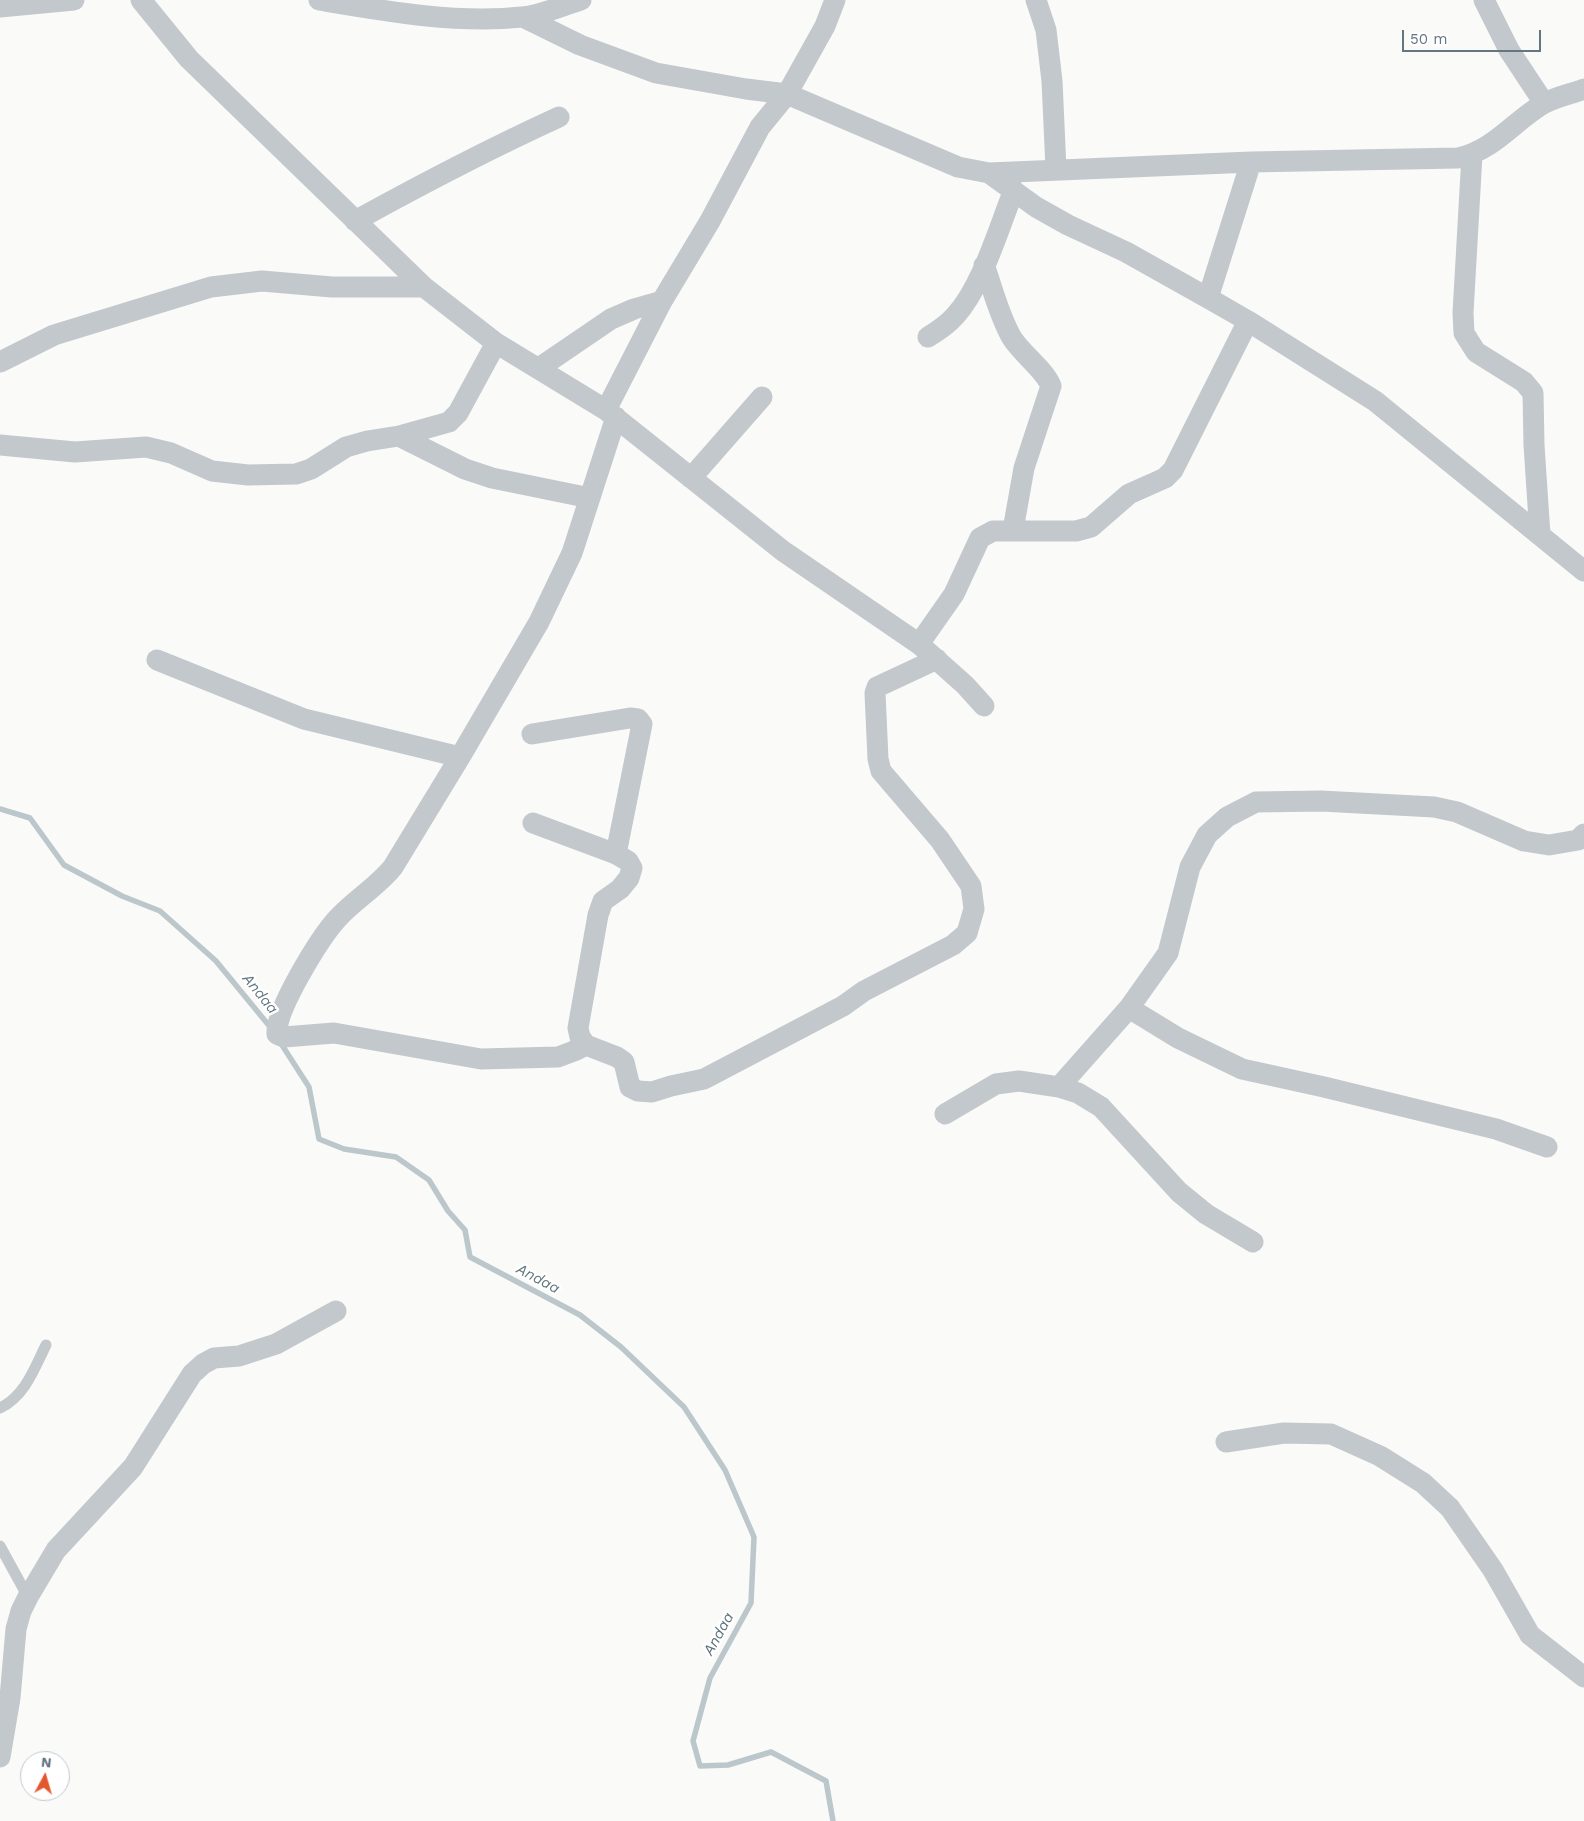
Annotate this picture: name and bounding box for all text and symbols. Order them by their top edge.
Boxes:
scale bar [1404,20,1543,52]
text: 50 m [1410,30,1447,48]
water label: Andaa [238,970,282,1018]
water label: Andaa [513,1260,563,1298]
water label: Andaa [700,1609,738,1659]
north arrow [20,1751,70,1801]
text: N [40,1754,52,1771]

